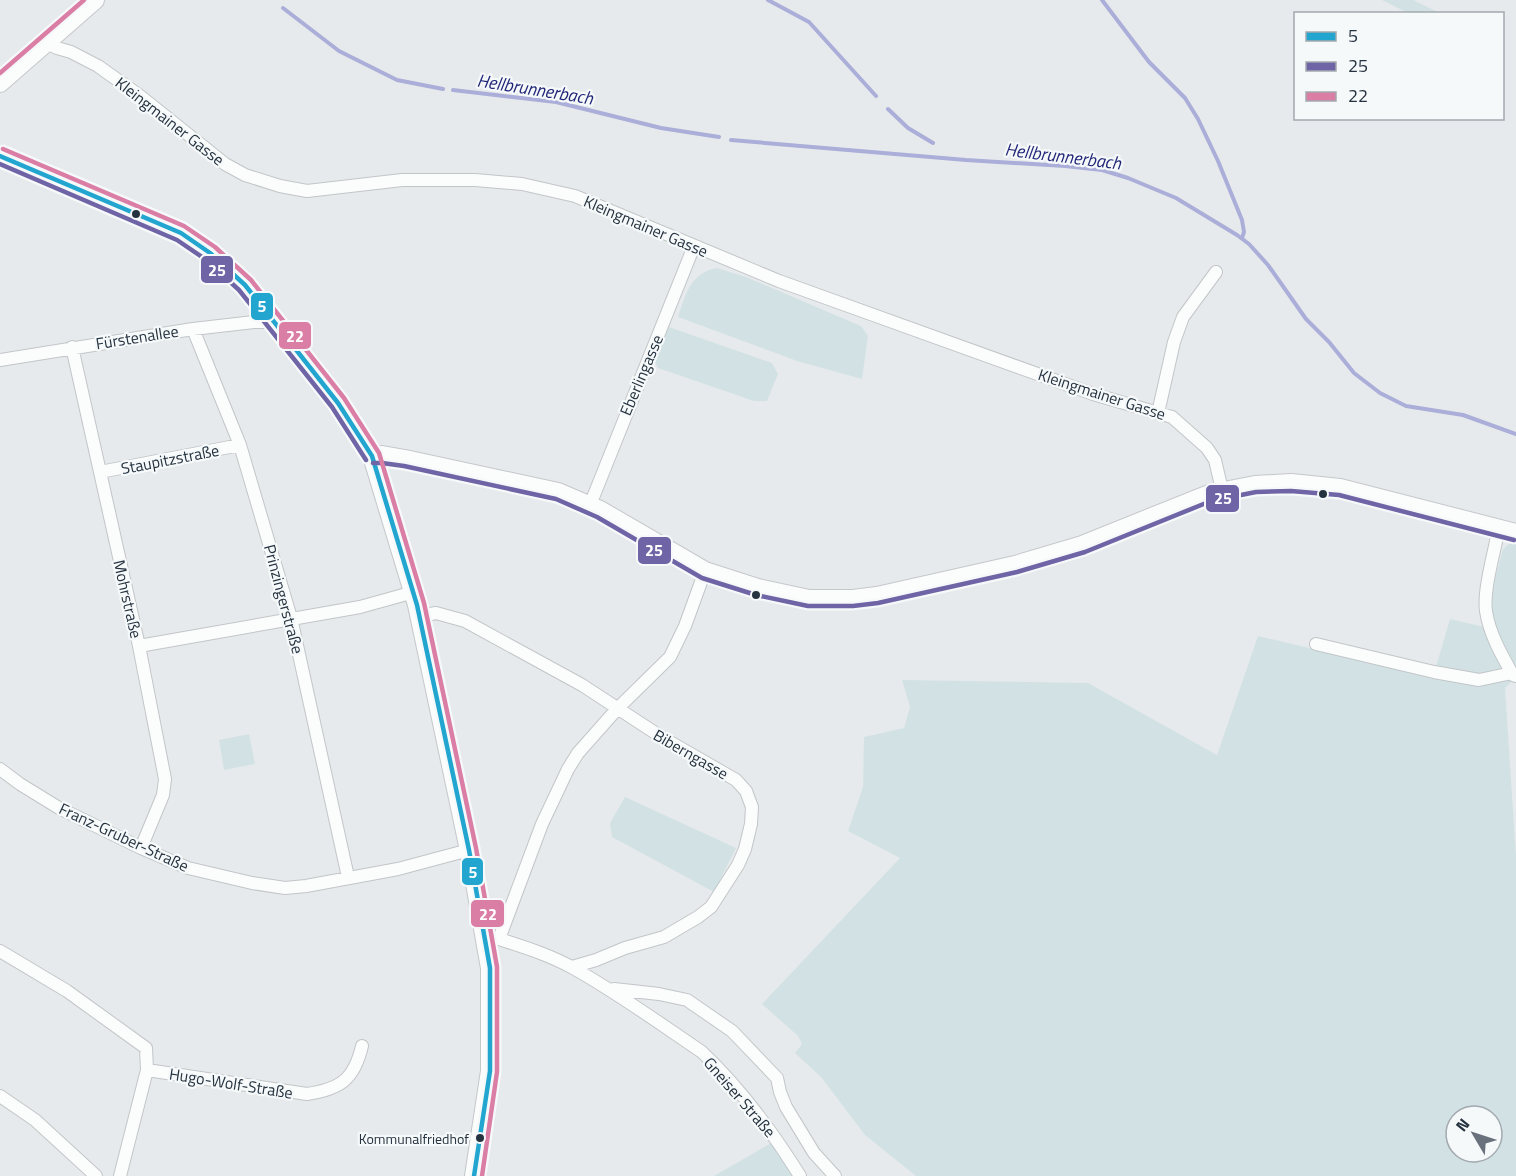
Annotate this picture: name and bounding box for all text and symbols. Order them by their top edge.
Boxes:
legend [1294,12,1504,120]
text: 5 [1348,22,1358,49]
text: 25 [1348,52,1368,79]
water label: Hellbrunnerbach [475,67,596,112]
street label: Kleingmainer Gasse [110,71,230,171]
text: 22 [1348,82,1368,109]
water label: Hellbrunnerbach [1003,135,1124,177]
street label: Kleingmainer Gasse [580,189,712,263]
unlabelled marker [130,208,142,220]
line badge: 25 [200,255,234,284]
text: 25 [208,258,226,282]
line badge: 5 [250,292,274,321]
text: 5 [258,294,267,318]
street label: Fürstenallee [94,319,180,355]
line badge: 22 [278,321,312,350]
text: 22 [286,324,304,348]
street label: Eberlingasse [613,331,669,419]
street label: Kleingmainer Gasse [1035,362,1169,426]
street label: Staupitzstraße [119,438,221,480]
line badge: 25 [1205,484,1240,513]
text: 25 [1214,486,1232,510]
unlabelled marker [1317,488,1329,500]
line badge: 25 [637,536,672,565]
text: 25 [645,538,663,562]
street label: Prinzingerstraße [258,542,310,656]
street label: Mohrstraße [107,557,149,641]
unlabelled marker [750,589,762,601]
street label: Biberngasse [649,723,733,785]
street label: Franz-Gruber-Straße [55,796,193,878]
line badge: 5 [461,857,484,886]
text: 5 [469,860,478,884]
line badge: 22 [470,899,505,928]
text: 22 [479,902,497,926]
street label: Gneiser Straße [698,1052,782,1142]
street label: Hugo-Wolf-Straße [167,1061,295,1105]
north arrow [1444,1104,1504,1164]
text: N [1450,1113,1475,1136]
place label: Kommunalfriedhof [359,1128,469,1149]
marker: Kommunalfriedhof [474,1132,486,1144]

